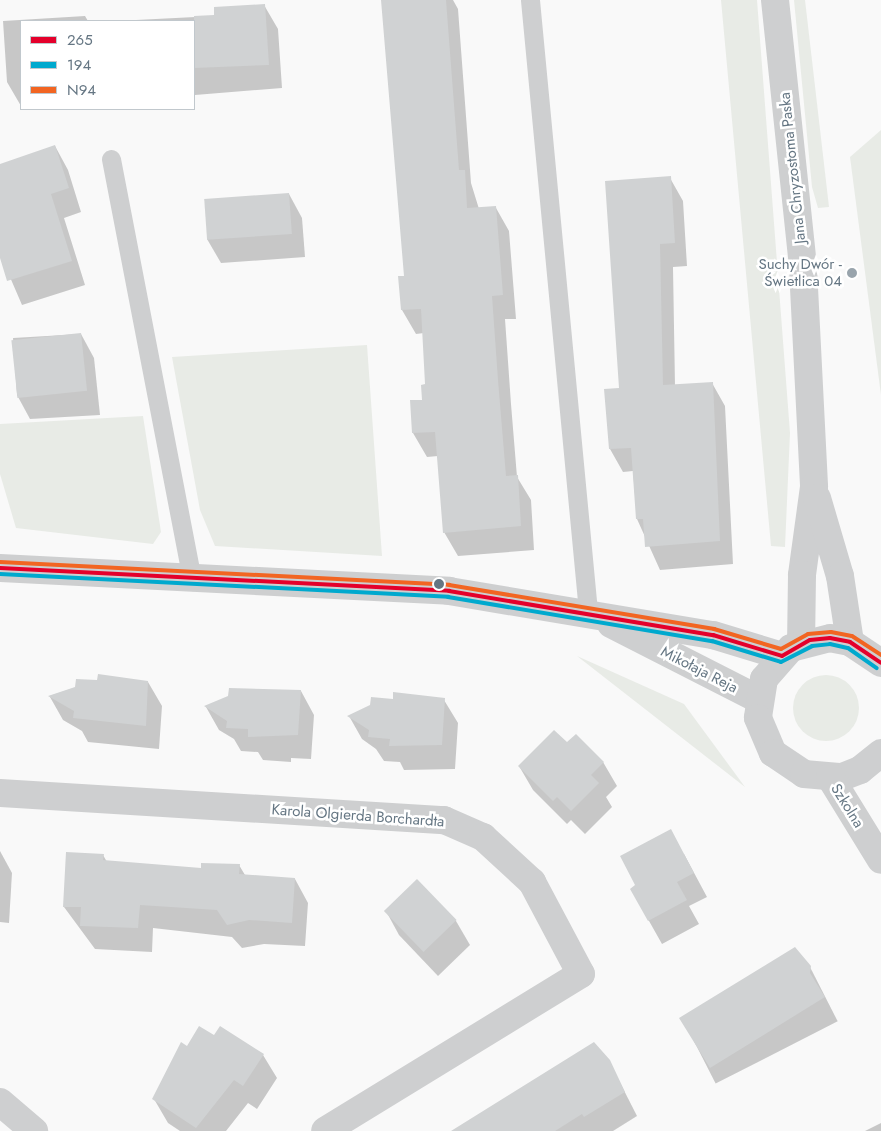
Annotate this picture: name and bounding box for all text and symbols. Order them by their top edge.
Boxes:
legend [20,20,195,110]
text: 265 [67,29,93,51]
text: 194 [67,54,91,76]
text: N94 [67,79,96,101]
street label: Jana Chryzostoma Paska [776,91,810,245]
place label: Suchy Dwór - Świetlica 04 [758,255,842,290]
marker: Suchy Dwór - Świetlica 04 [846,267,858,279]
unlabelled marker [434,579,444,589]
street label: Mikołaja Reja [658,643,740,697]
street label: Szkolna [827,781,867,831]
street label: Karola Olgierda Borchardta [271,801,445,831]

